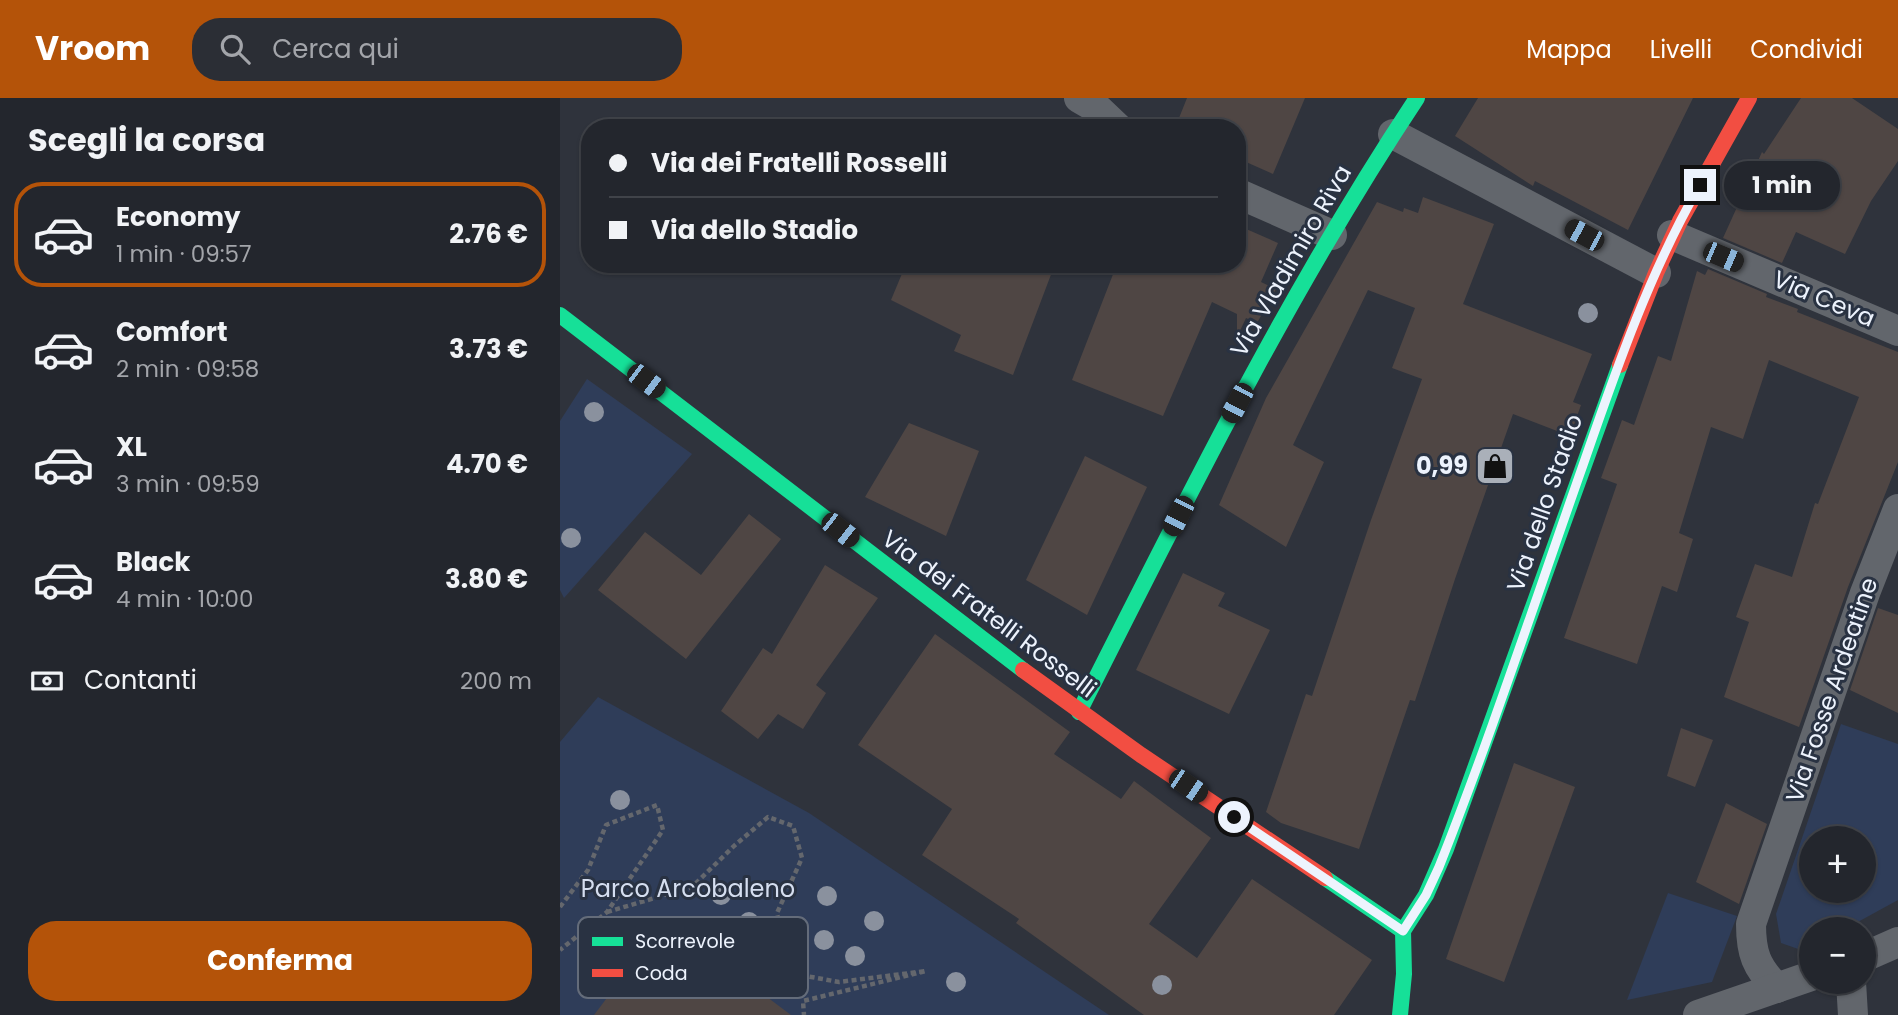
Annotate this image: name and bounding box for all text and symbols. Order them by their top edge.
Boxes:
search box [192,18,682,81]
text: Vroom [35,25,150,72]
icon: search [216,30,254,68]
text: Cerca qui [272,31,399,67]
text: Mappa [1526,33,1612,66]
text: Livelli [1650,33,1712,66]
text: Condividi [1750,33,1863,66]
text: Scegli la corsa [28,117,265,162]
text: Via dei Fratelli Rosselli [651,145,947,181]
street label: Via Vladimiro Riva [1222,159,1359,363]
callout: 1 min [1724,160,1840,210]
route end [1684,169,1716,201]
text: 1 min [1752,169,1812,201]
text: Economy [116,199,240,235]
icon: car [32,203,95,266]
text: Via dello Stadio [651,212,858,248]
text: 2.76 € [449,216,528,252]
car [1561,216,1608,254]
text: 1 min · 09:57 [116,238,252,270]
car [1700,239,1747,275]
street label: Via Ceva [1768,262,1880,335]
text: Comfort [116,314,228,350]
icon: car [32,318,95,381]
text: 3.73 € [449,331,528,367]
text: 2 min · 09:58 [116,353,259,385]
car [623,360,670,402]
car [1218,380,1257,426]
street label: Via dello Stadio [1499,410,1590,596]
text: XL [116,429,147,465]
icon: car [32,433,95,496]
shop icon: 0,99 [1474,445,1516,487]
text: 4.70 € [446,446,528,482]
place label: 0,99 [1416,449,1468,482]
text: 3 min · 09:59 [116,468,260,500]
car [1160,493,1197,539]
car [817,509,864,551]
street label: Via dei Fratelli Rosselli [875,522,1103,705]
text: Black [116,544,190,580]
icon: car [32,548,95,611]
text: 3.80 € [445,561,528,597]
street label: Via Fosse Ardeatine [1778,573,1886,807]
text: 4 min · 10:00 [116,583,253,615]
icon: cash [28,662,66,700]
text: Contanti [84,662,197,698]
text: 200 m [460,665,532,697]
car [1165,766,1212,806]
route start [1218,801,1250,833]
map controls [1799,826,1876,994]
button: + [1799,826,1876,903]
park label: Parco Arcobaleno [581,872,795,905]
legend [578,917,808,998]
button: − [1799,917,1876,994]
button: Conferma [28,921,532,1001]
text: Scorrevole [635,928,735,955]
text: Coda [635,960,688,987]

